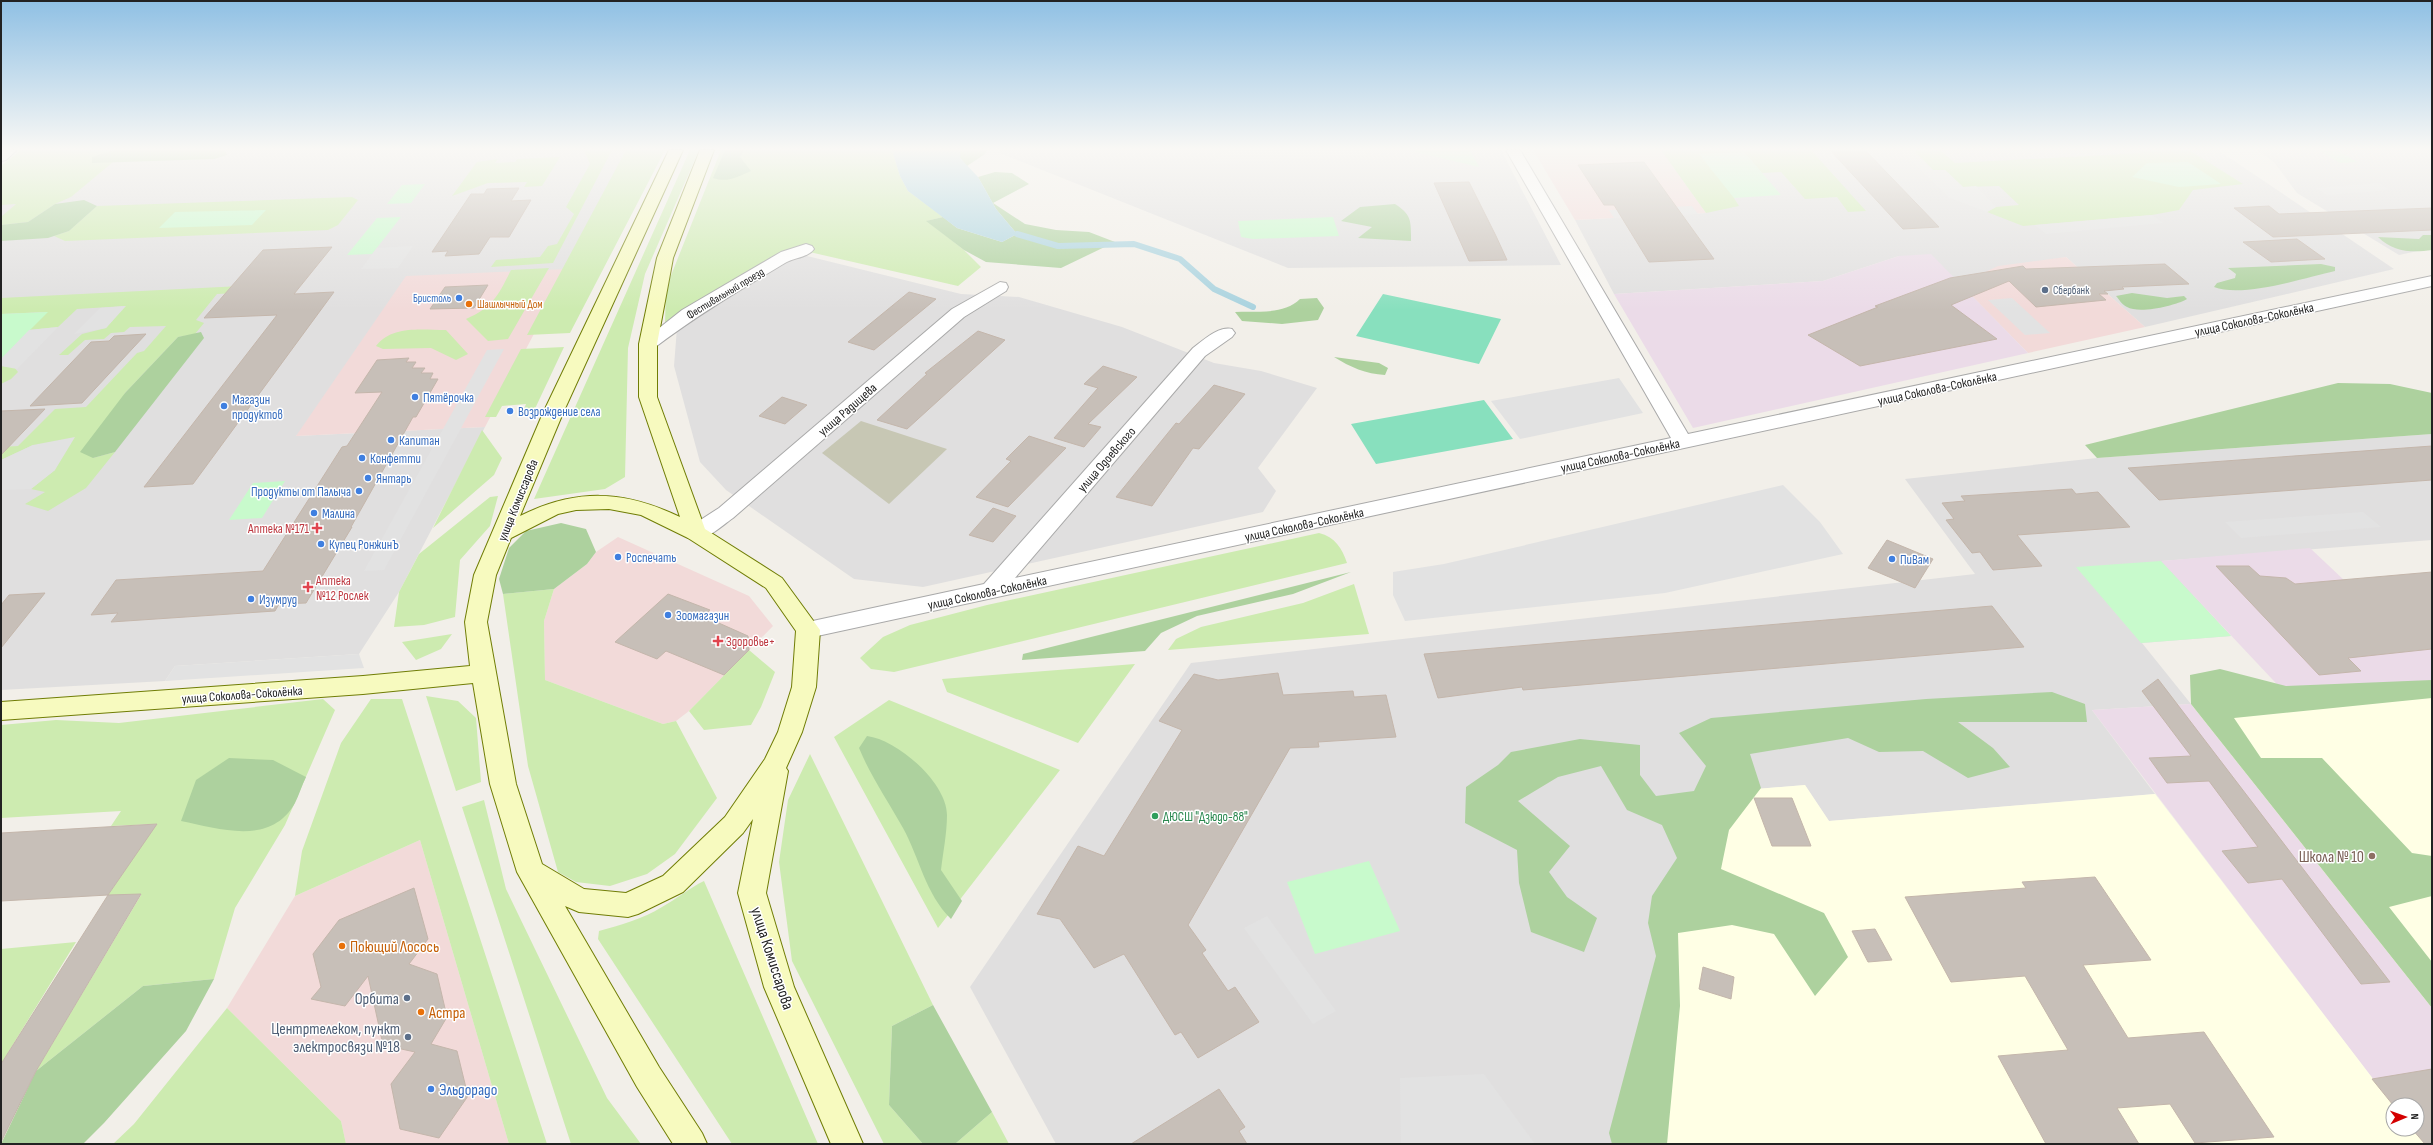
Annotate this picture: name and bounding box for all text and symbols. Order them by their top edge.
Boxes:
street label: Фестивальный проезд [684,265,766,322]
place label: Сбербанк [2053,284,2090,297]
marker: Сбербанк [2040,285,2050,295]
place label: Бристоль [413,292,451,305]
marker: Бристоль [454,293,464,303]
place label: Шашлычный Дом [477,298,543,311]
marker: Шашлычный Дом [464,299,474,309]
street label: улица Соколова-Соколёнка [2193,300,2315,340]
street label: улица Соколова-Соколёнка [1876,369,1998,409]
street label: улица Радищева [815,380,880,440]
place label: Пятёрочка [423,390,474,406]
place label: Магазин продуктов [232,392,283,423]
marker: Пятёрочка [410,392,420,402]
marker: Магазин продуктов [219,401,229,411]
place label: Возрождение села [518,404,600,420]
marker: Возрождение села [505,406,515,416]
street label: улица Одоевского [1074,424,1139,495]
place label: Капитан [399,433,440,449]
marker: Капитан [386,435,396,445]
street label: улица Соколова-Соколёнка [1559,436,1681,476]
place label: Конфетти [370,451,421,467]
marker: Конфетти [357,453,367,463]
street label: улица Комиссарова [494,457,542,544]
place label: Янтарь [376,471,411,487]
marker: Янтарь [363,473,373,483]
place label: Продукты от Палыча [251,484,351,500]
marker: Продукты от Палыча [354,486,364,496]
street label: улица Соколова-Соколёнка [1243,505,1365,545]
place label: Малина [322,506,355,522]
marker: Малина [309,508,319,518]
place label: Аптека №171 [247,521,309,537]
marker: Аптека №171 [312,523,322,533]
place label: Купец РонжинЪ [329,537,399,553]
marker: Купец РонжинЪ [316,539,326,549]
place label: Роспечать [626,550,677,566]
marker: Роспечать [613,552,623,562]
place label: ПиВам [1900,552,1929,568]
marker: ПиВам [1887,554,1897,564]
place label: Аптека №12 Рослек [315,573,369,604]
street label: улица Соколова-Соколёнка [926,573,1048,613]
marker: Аптека №12 Рослек [303,582,313,592]
place label: Изумруд [259,592,297,608]
marker: Изумруд [246,594,256,604]
place label: Зоомагазин [676,608,729,624]
marker: Зоомагазин [663,610,673,620]
place label: Здоровье+ [726,634,775,650]
marker: Здоровье+ [713,636,723,646]
street label: улица Соколова-Соколёнка [181,683,303,707]
place label: ДЮСШ "Дзюдо-88" [1163,809,1248,825]
marker: ДЮСШ "Дзюдо-88" [1150,811,1160,821]
place label: Школа № 10 [2299,848,2364,867]
marker: Школа № 10 [2367,851,2377,861]
street label: улица Комиссарова [746,905,797,1012]
place label: Поющий Лосось [350,938,439,957]
marker: Поющий Лосось [337,941,347,951]
place label: Орбита [355,990,399,1009]
marker: Орбита [402,993,412,1003]
place label: Астра [428,1004,465,1023]
marker: Астра [416,1007,426,1017]
place label: Центртелеком, пункт электросвязи №18 [271,1020,400,1057]
marker: Центртелеком, пункт электросвязи №18 [403,1032,413,1042]
place label: Эльдорадо [439,1081,497,1100]
marker: Эльдорадо [426,1084,436,1094]
north arrow [2385,1097,2425,1137]
text: N [2408,1114,2421,1120]

